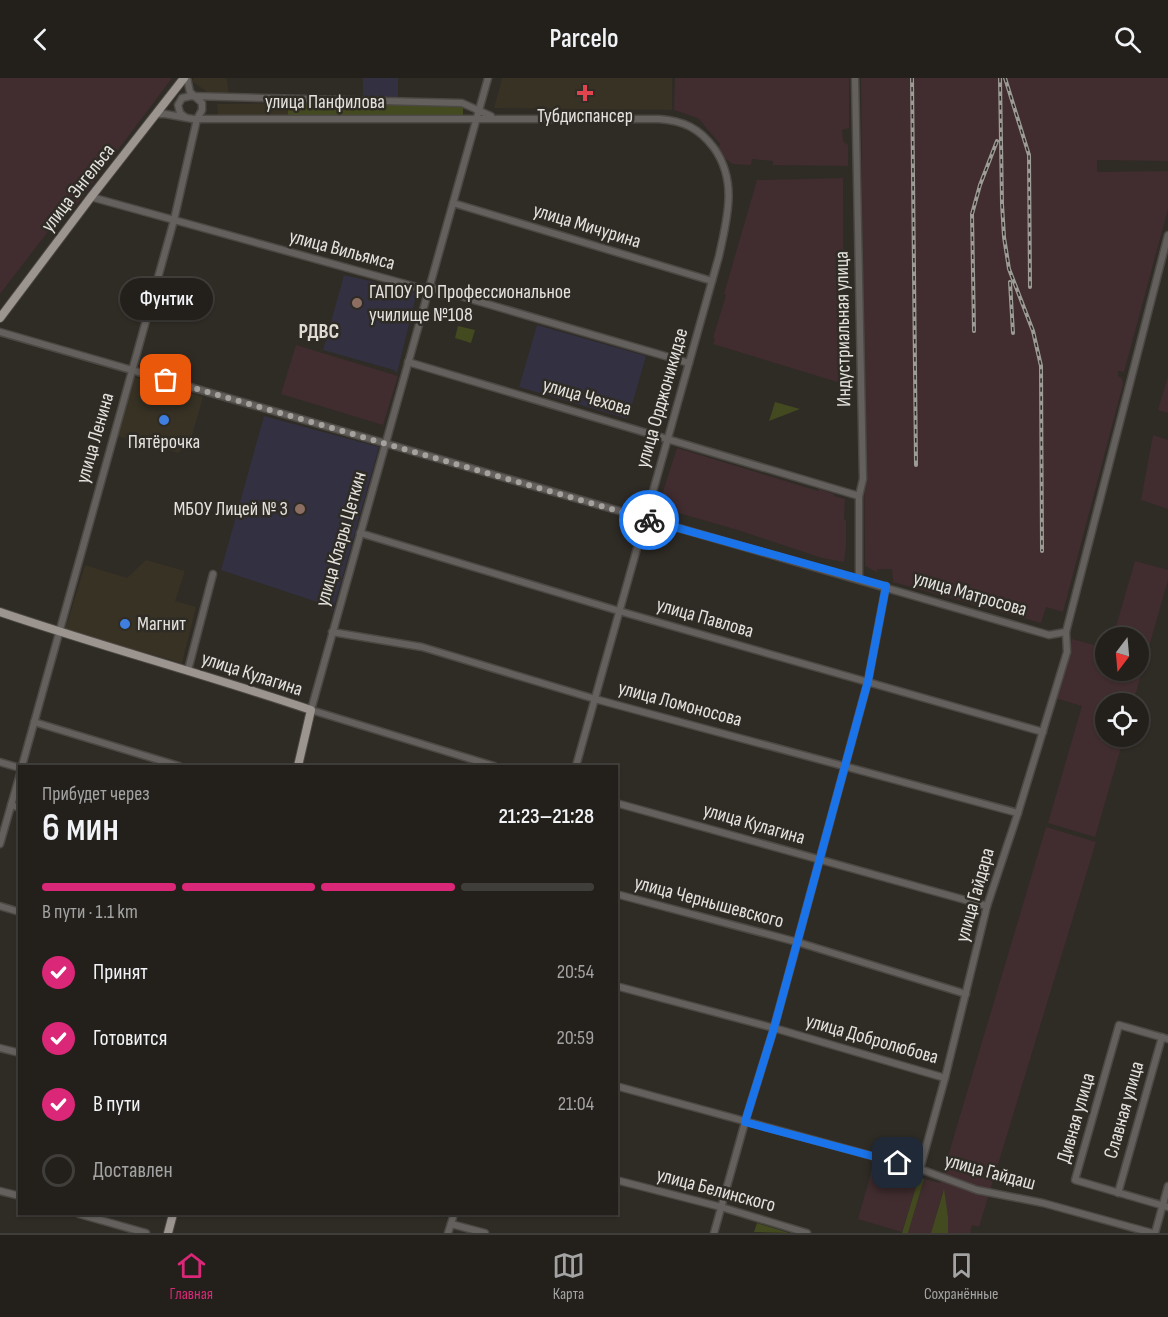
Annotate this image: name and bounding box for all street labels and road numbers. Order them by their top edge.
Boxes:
street label: улица Панфилова [265,90,385,114]
street label: улица Энгельса [36,139,120,237]
street label: улица Мичурина [530,198,644,254]
street label: улица Вильямса [286,224,398,276]
street label: Индустриальная улица [830,251,856,407]
street label: улица Орджоникидзе [631,325,693,471]
street label: улица Чехова [540,373,634,421]
street label: улица Ленина [71,390,119,486]
street label: улица Клары Цеткин [310,469,372,609]
street label: улица Матросова [910,566,1030,622]
street label: улица Павлова [654,593,756,643]
street label: улица Кулагина [198,646,306,702]
street label: улица Ломоносова [616,676,744,732]
street label: улица Кулагина [700,798,808,850]
street label: улица Гайдара [950,845,1000,945]
street label: улица Чернышевского [632,871,786,933]
street label: улица Добролюбова [803,1009,941,1069]
street label: Славная улица [1099,1059,1149,1161]
street label: Дивная улица [1052,1070,1100,1166]
street label: улица Гайдаш [942,1148,1038,1196]
street label: улица Белинского [654,1163,778,1217]

